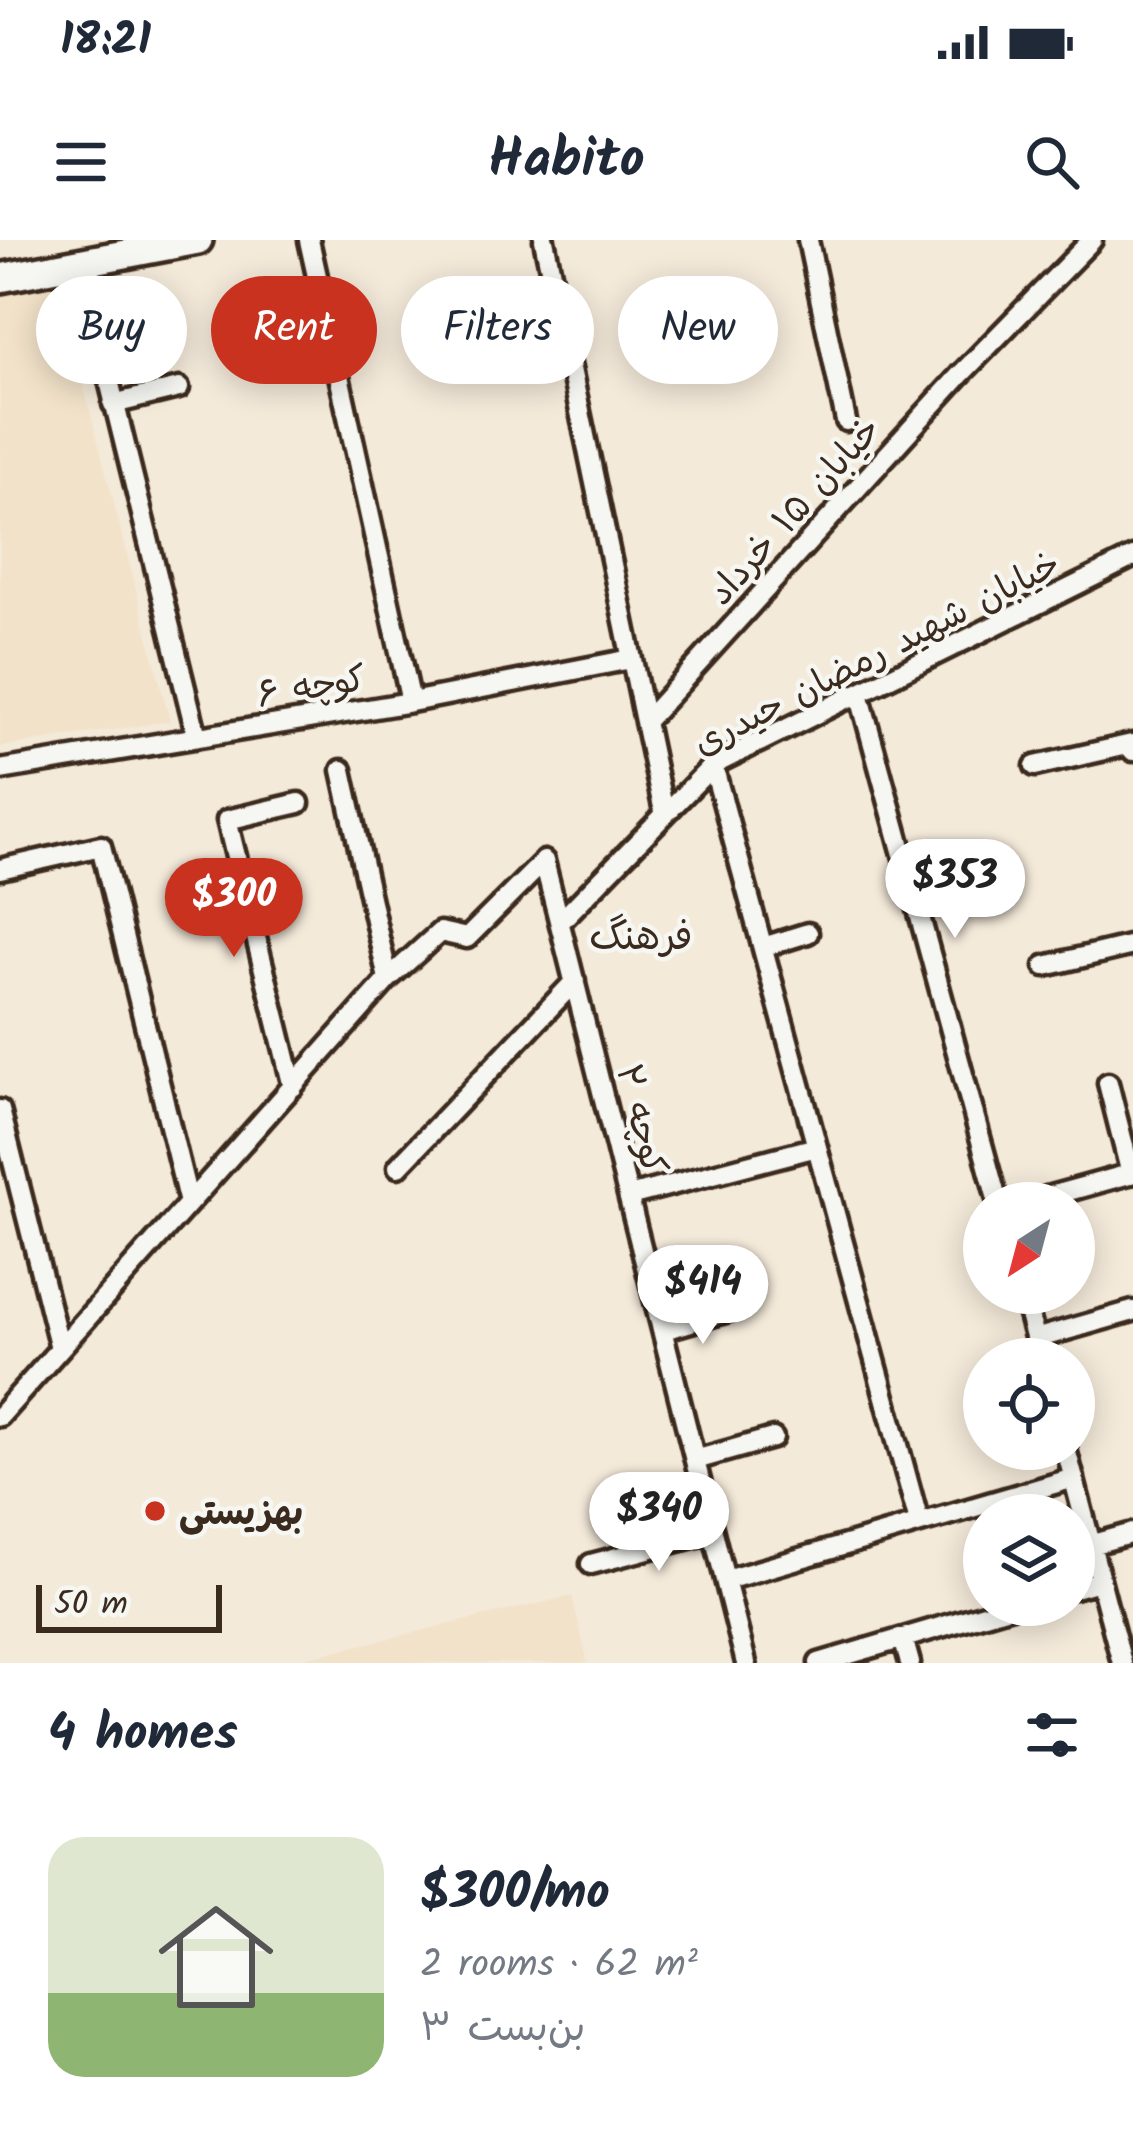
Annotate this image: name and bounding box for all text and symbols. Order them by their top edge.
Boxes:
text: 18:21 [60,6,151,78]
text: Habito [488,119,645,205]
icon: menu [48,129,114,195]
icon: search [1019,129,1085,195]
chip: Buy [36,276,187,384]
chip: Rent [211,276,377,384]
chip: Filters [401,276,594,384]
chip: New [618,276,778,384]
street label: خیابان ۱۵ خرداد [695,405,897,620]
street label: خیابان شهید رمضان حیدری [684,538,1071,773]
street label: کوچه ۶ [253,652,370,725]
pin: $353 [884,839,1026,941]
text: $353 [912,847,998,909]
pin: $300 [163,858,305,960]
text: $300 [192,866,276,928]
district label: فرهنگ [589,908,693,970]
street label: کوچه ۲ [598,1059,681,1181]
north arrow [963,1182,1095,1314]
map controls [963,1182,1095,1626]
pin: $414 [632,1245,774,1347]
text: $414 [664,1253,742,1315]
button: locate [963,1338,1095,1470]
pin: $340 [588,1472,730,1574]
text: $340 [616,1480,702,1542]
place label: بهزیستی [179,1486,303,1543]
button: layers [963,1494,1095,1626]
marker: بهزیستی [142,1498,168,1524]
scale bar [36,1579,222,1632]
text: 50 m [54,1579,128,1632]
text: 4 homes [48,1695,238,1776]
icon: filters [1019,1702,1085,1768]
text: $300/mo [420,1854,610,1935]
icon: home [144,1885,288,2029]
text: 2 rooms · 62 m² [420,1935,698,1997]
text: بن‌بست ۳ [420,1999,585,2061]

